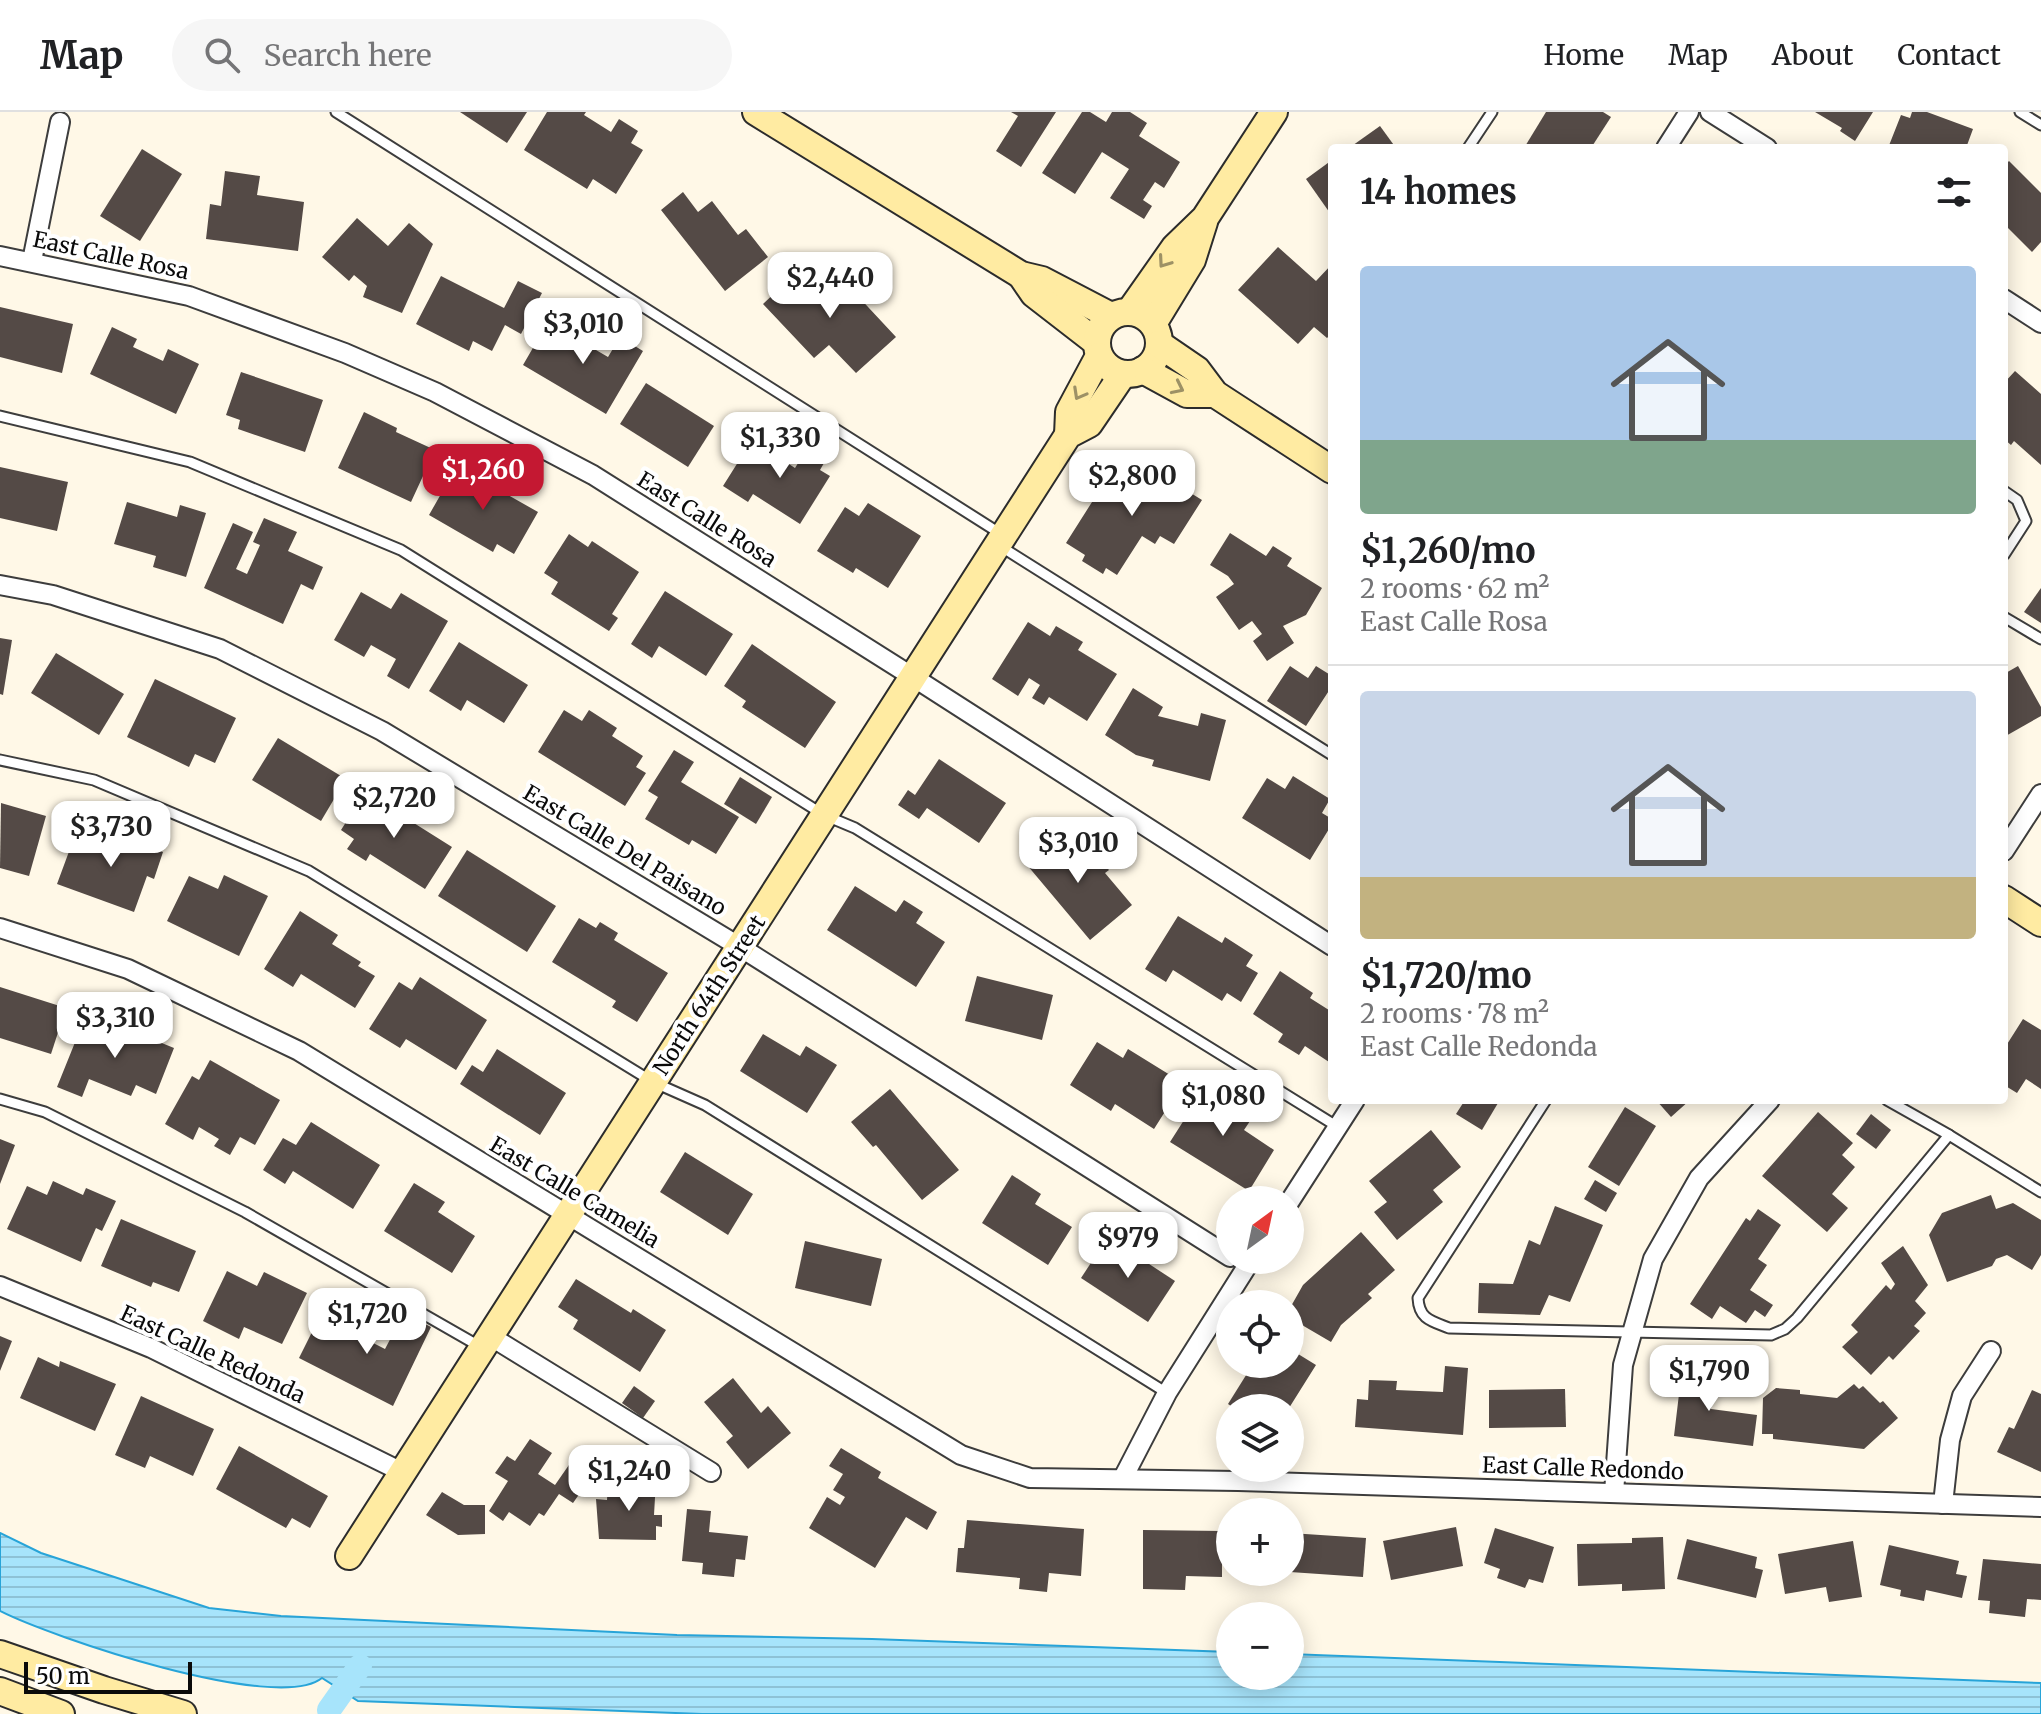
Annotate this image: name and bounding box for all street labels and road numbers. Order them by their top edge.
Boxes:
street label: East Calle Rosa [30,225,192,285]
street label: East Calle Rosa [632,465,782,573]
street label: East Calle Del Paisano [519,778,732,922]
street label: North 64th Street [647,909,771,1080]
street label: East Calle Camelia [485,1130,665,1254]
street label: East Calle Redonda [116,1299,310,1409]
street label: East Calle Redondo [1482,1450,1685,1486]

